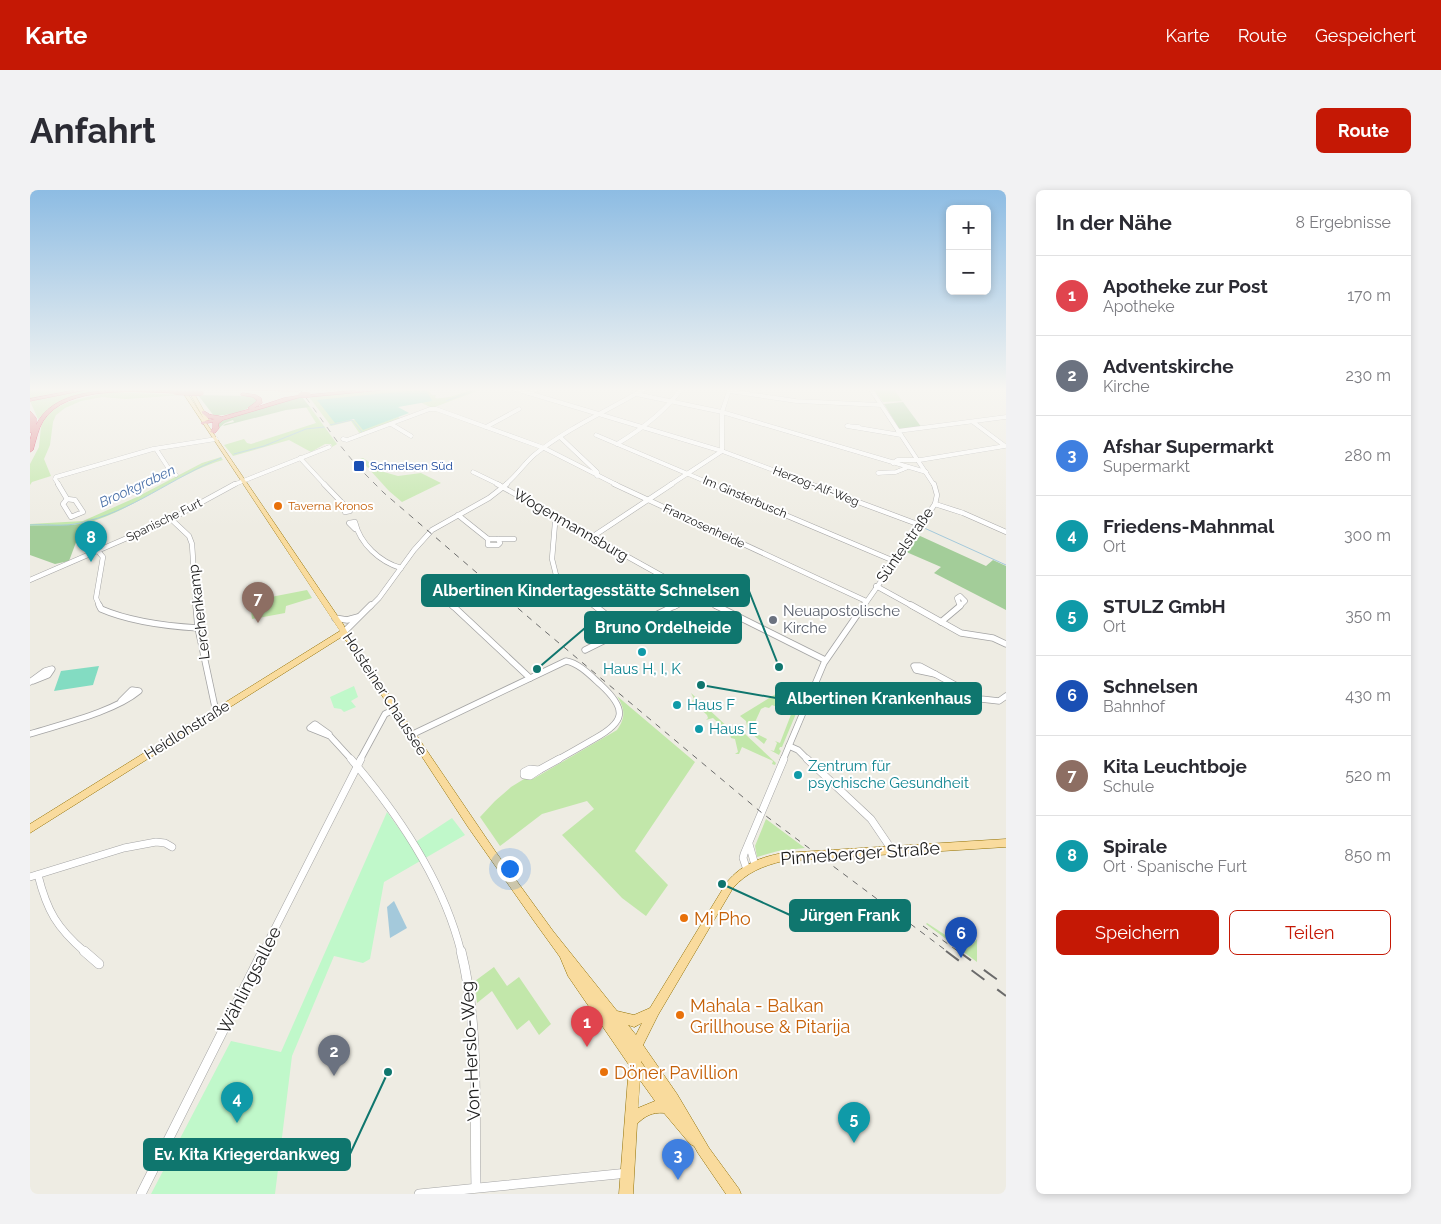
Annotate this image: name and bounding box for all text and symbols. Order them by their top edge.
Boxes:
text: Karte [25,21,87,50]
text: Karte [1166,25,1210,46]
text: Route [1238,25,1287,46]
text: Gespeichert [1315,25,1416,46]
button: Route [1316,108,1411,153]
text: Anfahrt [30,110,156,151]
map controls [946,205,991,295]
button: + [946,205,991,250]
text: In der Nähe [1056,210,1172,235]
text: 8 Ergebnisse [1296,213,1391,232]
button: − [946,250,991,295]
text: Apotheke zur Post [1103,275,1268,297]
text: 1 [1068,286,1076,305]
text: 170 m [1347,286,1391,305]
text: Apotheke [1103,297,1175,316]
text: Adventskirche [1103,355,1234,377]
text: 2 [1067,366,1077,385]
text: 230 m [1346,366,1391,385]
text: Kirche [1103,377,1150,396]
text: Afshar Supermarkt [1103,435,1274,457]
text: 3 [1068,446,1076,465]
text: 280 m [1345,446,1391,465]
text: Supermarkt [1103,457,1190,476]
marker: Schnelsen Süd [352,459,366,473]
place label: Schnelsen Süd [370,459,453,473]
water label: Brookgraben [96,461,178,511]
street label: Herzog-Alf-Weg [771,463,861,509]
street label: Im Ginsterbusch [701,473,789,521]
street label: Wogenmannsburg [510,485,632,565]
street label: Spanische Furt [124,496,204,544]
place label: Taverna Kronos [288,499,373,513]
marker: Taverna Kronos [272,500,284,512]
street label: Franzosenheide [661,501,747,551]
street label: Süntelstraße [873,504,937,586]
text: Friedens-Mahnmal [1103,515,1274,537]
pin: 8 [75,521,107,562]
text: 4 [1067,526,1077,545]
text: 300 m [1344,526,1391,545]
text: Ort [1103,537,1126,556]
street label: Lerchenkamp [184,563,214,661]
callout: Albertinen Kindertagesstätte Schnelsen [422,575,749,606]
text: Albertinen Kindertagesstätte Schnelsen [433,581,739,600]
pin: 7 [242,582,274,623]
text: STULZ GmbH [1103,595,1226,617]
place label: Neuapostolische Kirche [783,602,900,637]
text: 5 [1068,606,1076,625]
text: 350 m [1345,606,1391,625]
callout: Bruno Ordelheide [585,612,741,643]
marker: Neuapostolische Kirche [767,614,779,626]
text: Ort [1103,617,1126,636]
text: Bruno Ordelheide [595,618,732,637]
street label: Holsteiner Chaussee [339,629,432,759]
marker: Haus H, I, K [636,646,648,658]
place label: Haus H, I, K [603,660,681,678]
text: Schnelsen [1103,675,1198,697]
callout: Albertinen Krankenhaus [776,683,981,714]
text: 6 [1067,686,1077,705]
text: 430 m [1345,686,1391,705]
text: Albertinen Krankenhaus [787,689,971,708]
place label: Haus F [687,696,735,714]
street label: Heidlohstraße [141,697,233,763]
text: Bahnhof [1103,697,1165,716]
marker: Haus F [671,699,683,711]
place label: Haus E [709,720,757,738]
marker: Haus E [693,723,705,735]
text: Kita Leuchtboje [1103,755,1247,777]
place label: Zentrum für psychische Gesundheit [808,757,969,792]
text: 7 [1068,766,1076,785]
text: 520 m [1345,766,1391,785]
marker: Zentrum für psychische Gesundheit [792,769,804,781]
text: Schule [1103,777,1154,796]
text: Spirale [1103,835,1167,857]
street label: Pinneberger Straße [779,837,941,869]
text: 8 [1067,846,1077,865]
text: 850 m [1344,846,1391,865]
your location [497,856,523,882]
text: Ort · Spanische Furt [1103,857,1247,876]
callout: Jürgen Frank [790,900,910,931]
text: Jürgen Frank [800,906,900,925]
place label: Mi Pho [694,908,751,929]
button: Speichern [1056,910,1219,955]
button: Teilen [1229,910,1391,955]
marker: Mi Pho [678,912,690,924]
pin: 6 [945,917,977,958]
street label: Wählingsallee [213,922,285,1037]
street label: Von-Herslo-Weg [456,980,484,1122]
place label: Mahala - Balkan Grillhouse & Pitarija [690,995,850,1037]
pin: 1 [571,1006,603,1047]
marker: Mahala - Balkan Grillhouse & Pitarija [674,1009,686,1021]
pin: 2 [318,1035,350,1076]
place label: Döner Pavillion [614,1062,738,1083]
marker: Döner Pavillion [598,1066,610,1078]
pin: 4 [221,1082,253,1123]
pin: 5 [838,1102,870,1143]
callout: Ev. Kita Kriegerdankweg [144,1139,350,1170]
pin: 3 [662,1139,694,1180]
text: Ev. Kita Kriegerdankweg [154,1145,340,1164]

